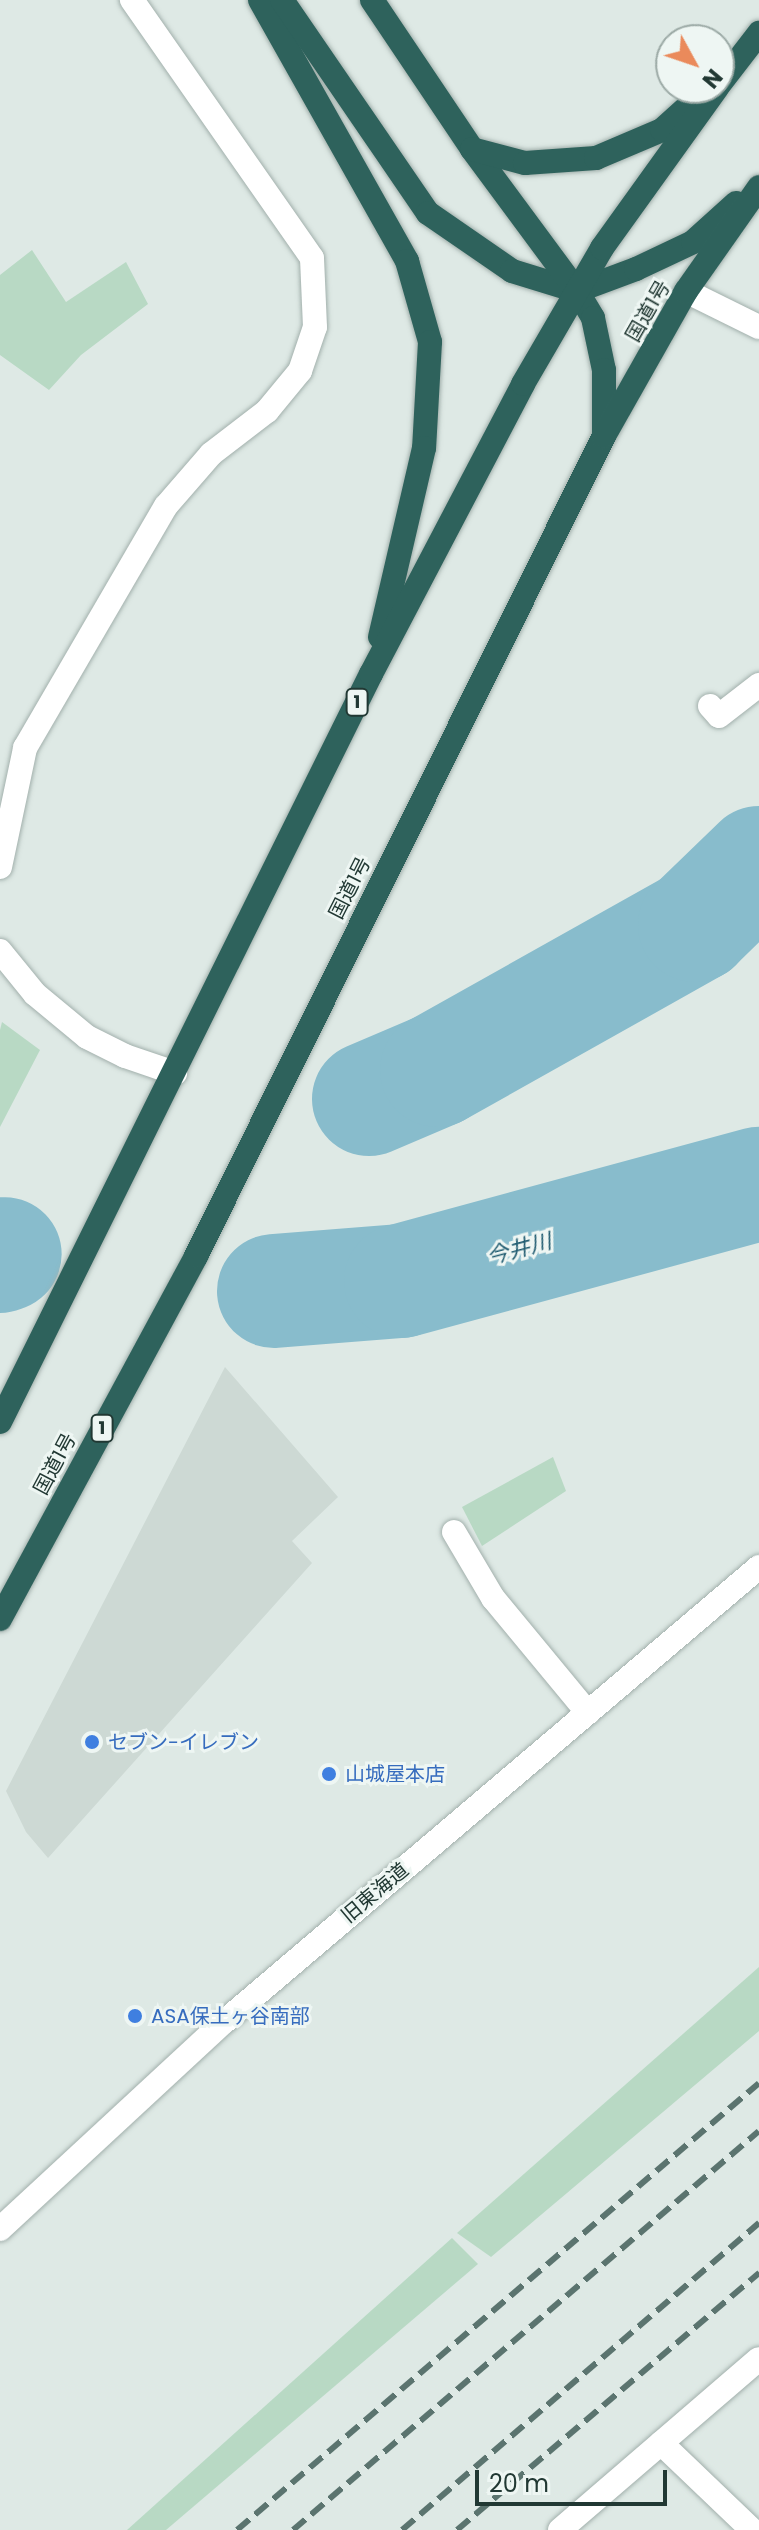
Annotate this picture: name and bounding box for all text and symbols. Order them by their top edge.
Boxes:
north arrow [655,24,735,104]
text: N [695,62,729,95]
street label: 国道1号 [621,276,675,346]
road number: 1 [345,688,369,716]
street label: 国道1号 [324,853,376,923]
water label: 今井川 [484,1228,554,1270]
road number: 1 [90,1414,114,1442]
street label: 国道1号 [29,1429,81,1499]
place label: セブン-イレブン [108,1730,259,1754]
marker: セブン-イレブン [83,1733,101,1751]
place label: 山城屋本店 [345,1762,445,1786]
marker: 山城屋本店 [320,1765,338,1783]
street label: 旧東海道 [337,1858,413,1928]
place label: ASA保土ヶ谷南部 [151,2004,310,2028]
marker: ASA保土ヶ谷南部 [126,2007,144,2025]
scale bar [479,2454,671,2504]
text: 20 m [489,2467,549,2500]

